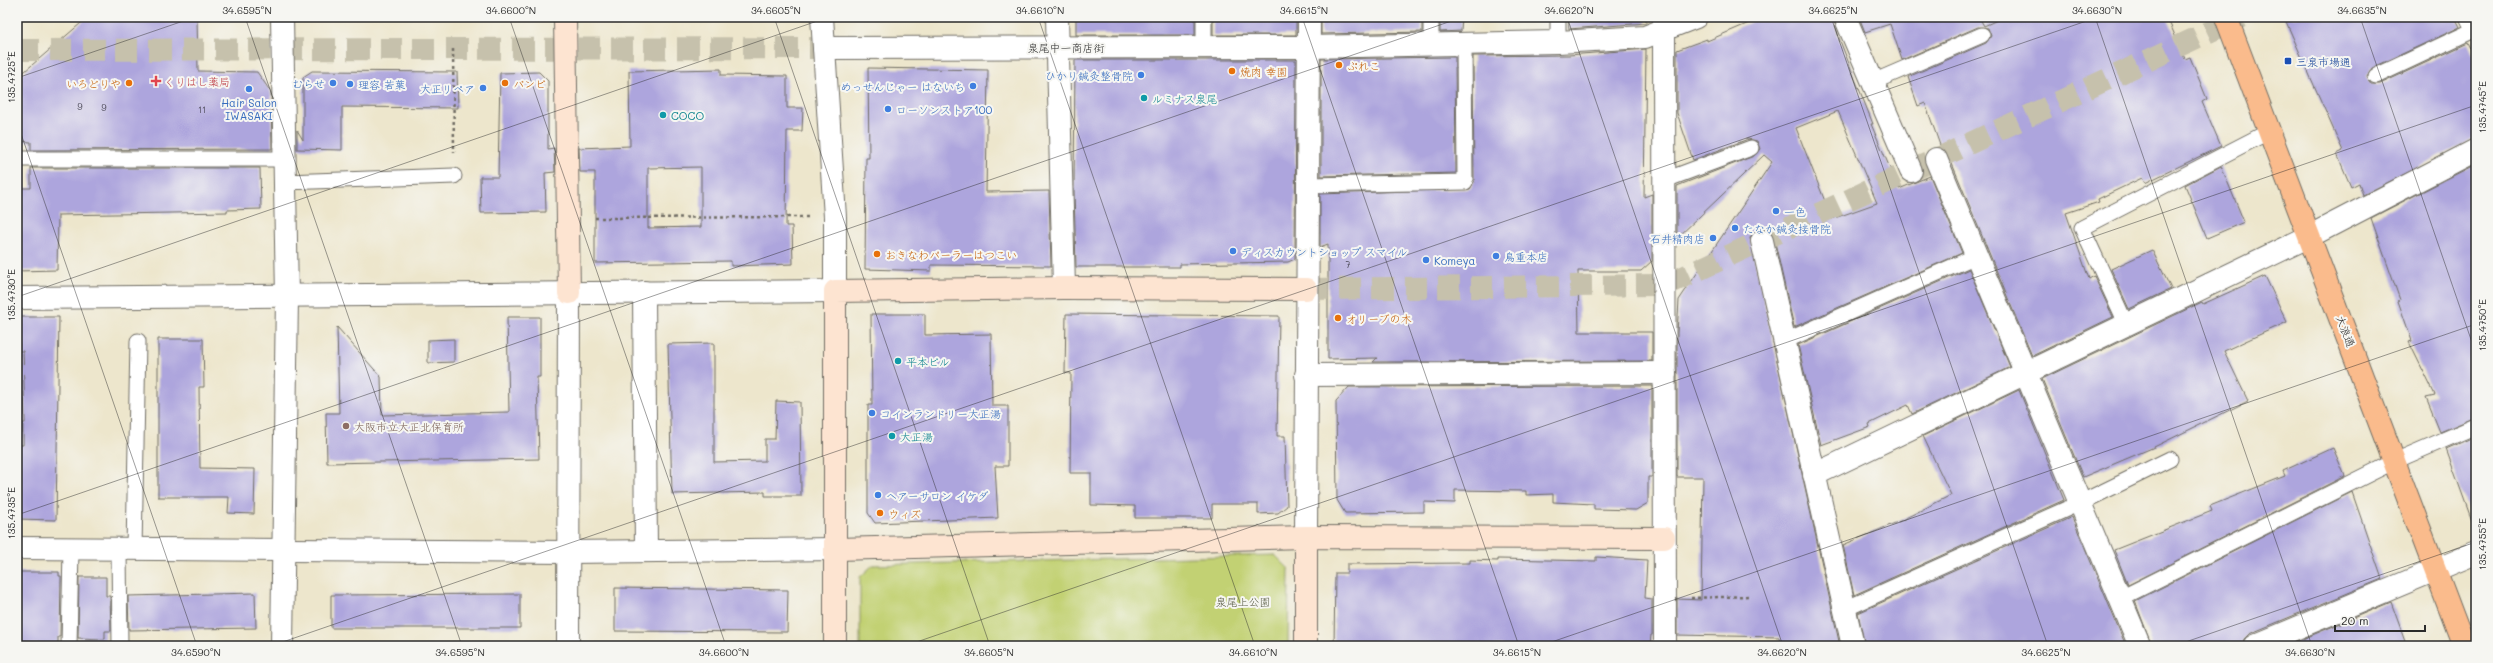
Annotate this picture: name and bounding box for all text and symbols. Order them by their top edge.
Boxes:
text: 34.6595°N [222,3,272,17]
text: 34.6600°N [486,3,536,17]
text: 34.6605°N [751,3,801,17]
text: 34.6610°N [1016,3,1064,17]
text: 34.6615°N [1280,3,1328,17]
text: 34.6620°N [1544,3,1594,17]
text: 34.6625°N [1808,3,1858,17]
text: 34.6630°N [2072,3,2122,17]
text: 34.6635°N [2337,3,2387,17]
street label: 泉尾中一商店街 [1028,40,1105,55]
text: 135.4725°E [4,51,18,103]
place label: 三泉市場通 [2296,54,2351,69]
marker: 三泉市場通 [2283,56,2293,66]
place label: ぷれこ [1347,58,1380,73]
marker: ぷれこ [1334,60,1344,70]
place label: 焼肉 幸園 [1240,64,1288,79]
marker: 焼肉 幸園 [1227,66,1237,76]
place label: ひかり鍼灸整骨院 [1045,68,1133,83]
marker: ひかり鍼灸整骨院 [1136,70,1146,80]
place label: くりはし薬局 [164,74,230,89]
place label: いろどりや [66,76,121,91]
marker: くりはし薬局 [151,76,161,86]
place label: むらせ [292,76,325,91]
place label: バンビ [513,76,546,91]
place label: 理容 若葉 [358,77,406,92]
marker: いろどりや [124,78,134,88]
marker: むらせ [328,78,338,88]
marker: バンビ [500,78,510,88]
marker: 理容 若葉 [345,79,355,89]
place label: めっせんじゃー はないち [840,79,965,94]
place label: 大正リペア [420,81,475,96]
marker: めっせんじゃー はないち [968,81,978,91]
text: 135.4745°E [2475,81,2489,133]
marker: 大正リペア [478,83,488,93]
marker: Hair Salon IWASAKI [244,84,254,94]
place label: ルミナス泉尾 [1152,91,1217,106]
marker: ルミナス泉尾 [1139,93,1149,103]
place label: Hair Salon IWASAKI [221,95,277,123]
house number: 9 [77,101,83,112]
house number: 9 [101,102,107,113]
place label: ローソンストア100 [896,102,993,117]
house number: 11 [198,104,206,115]
marker: ローソンストア100 [883,104,893,114]
place label: COCO [671,108,704,123]
marker: COCO [658,110,668,120]
place label: 一色 [1784,204,1806,219]
marker: 一色 [1771,206,1781,216]
place label: たなか鍼灸接骨院 [1743,221,1831,236]
marker: たなか鍼灸接骨院 [1730,223,1740,233]
place label: 石井精肉店 [1650,231,1705,246]
marker: 石井精肉店 [1708,233,1718,243]
place label: ディスカウントショップ スマイル [1241,244,1408,259]
marker: ディスカウントショップ スマイル [1228,246,1238,256]
place label: おきなわパーラーはつこい [885,247,1017,262]
marker: おきなわパーラーはつこい [872,249,882,259]
place label: 鳥重本店 [1504,249,1548,264]
marker: 鳥重本店 [1491,251,1501,261]
place label: Komeya [1434,253,1476,268]
marker: Komeya [1421,255,1431,265]
house number: 7 [1345,259,1351,270]
text: 135.4730°E [4,269,18,321]
text: 135.4750°E [2475,299,2489,351]
place label: オリーブの木 [1346,311,1412,326]
marker: オリーブの木 [1333,313,1343,323]
street label: 大浪通 [2333,313,2359,349]
place label: 平本ビル [906,354,950,369]
marker: 平本ビル [893,356,903,366]
place label: コインランドリー大正湯 [880,406,1001,421]
marker: コインランドリー大正湯 [867,408,877,418]
place label: 大阪市立大正北保育所 [354,419,464,434]
marker: 大阪市立大正北保育所 [341,421,351,431]
place label: 大正湯 [900,429,933,444]
marker: 大正湯 [887,431,897,441]
text: 135.4735°E [4,487,18,539]
place label: ヘアーサロン イケダ [886,488,989,503]
marker: ヘアーサロン イケダ [873,490,883,500]
place label: ウィズ [888,506,921,521]
marker: ウィズ [875,508,885,518]
text: 135.4755°E [2475,518,2489,570]
park label: 泉尾上公園 [1216,594,1271,609]
scale bar [2335,607,2425,633]
text: 20 m [2341,612,2369,628]
text: 34.6590°N [171,645,221,659]
text: 34.6595°N [435,645,485,659]
text: 34.6600°N [699,645,749,659]
text: 34.6605°N [964,645,1014,659]
text: 34.6610°N [1229,645,1277,659]
text: 34.6615°N [1493,645,1541,659]
text: 34.6620°N [1757,645,1807,659]
text: 34.6625°N [2021,645,2071,659]
text: 34.6630°N [2285,645,2335,659]

